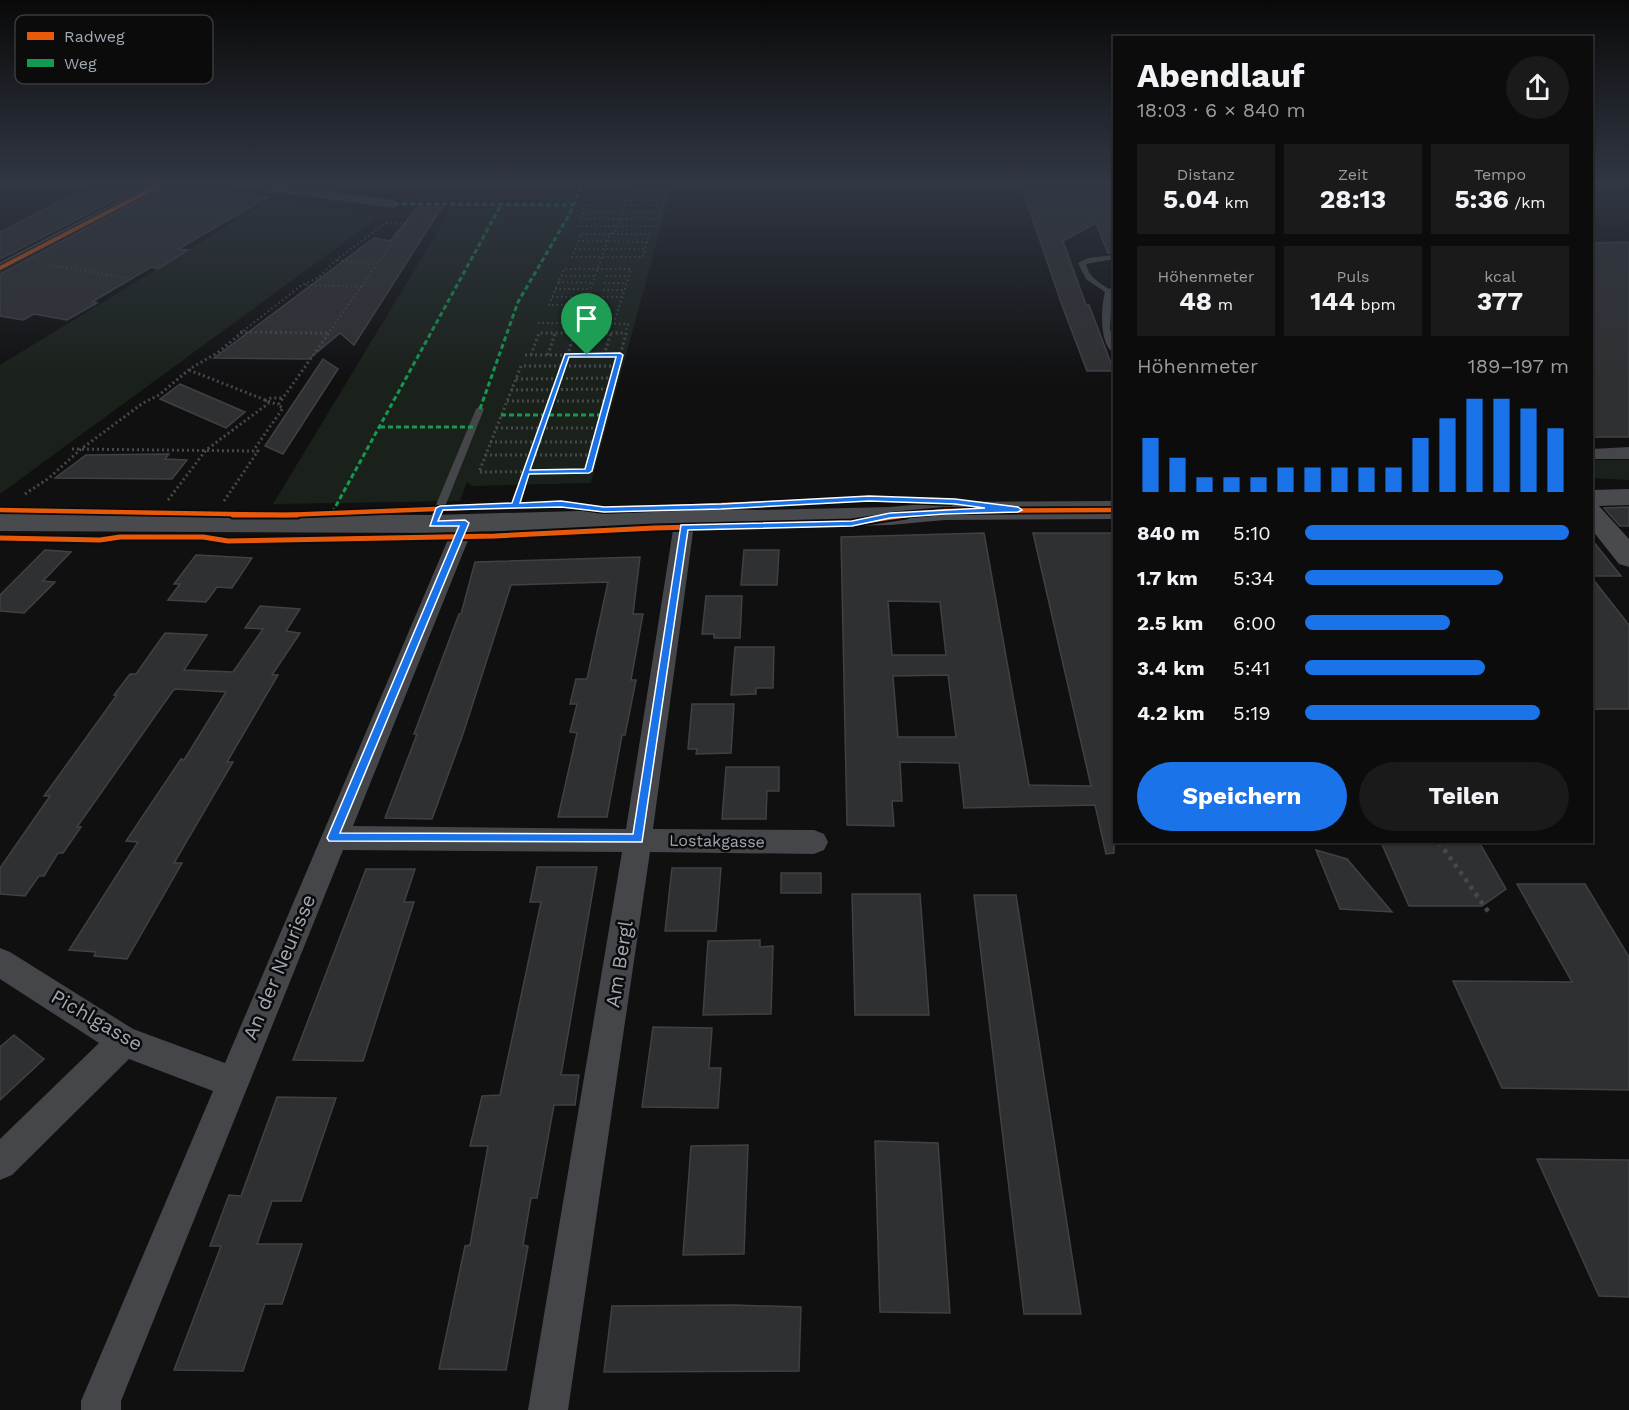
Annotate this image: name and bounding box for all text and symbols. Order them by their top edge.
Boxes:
legend [15,15,213,84]
text: Radweg [64,27,125,46]
text: Weg [64,54,97,73]
text: Abendlauf [1137,56,1305,95]
button: share [1506,56,1569,119]
text: 18:03 · 6 × 840 m [1137,98,1306,122]
text: Distanz [1177,165,1235,184]
text: Zeit [1338,165,1368,184]
text: Tempo [1474,165,1526,184]
text: 5.04 [1163,184,1219,214]
text: 28:13 [1320,184,1386,214]
text: 5:36 [1454,184,1509,214]
text: km [1219,193,1249,212]
text: /km [1509,193,1546,212]
text: Höhenmeter [1158,267,1254,286]
text: Puls [1337,267,1369,286]
text: kcal [1484,267,1516,286]
text: 48 [1179,286,1212,316]
text: 144 [1310,286,1355,316]
text: 377 [1477,286,1523,316]
pin [561,293,612,355]
text: m [1212,295,1233,314]
text: bpm [1355,295,1396,314]
icon: arrive [570,302,603,335]
text: Höhenmeter [1137,354,1258,378]
text: 189–197 m [1468,354,1569,378]
text: 840 m [1137,521,1200,545]
text: 5:10 [1233,521,1271,545]
text: 1.7 km [1137,566,1198,590]
text: 5:34 [1233,566,1274,590]
text: 2.5 km [1137,611,1203,635]
text: 6:00 [1233,611,1276,635]
text: 3.4 km [1137,656,1204,680]
text: 5:41 [1233,656,1270,680]
text: 4.2 km [1137,701,1205,725]
text: 5:19 [1233,701,1271,725]
button: Speichern [1137,762,1347,831]
button: Teilen [1359,762,1569,831]
street label: Lostakgasse [669,831,765,851]
street label: An der Neurisse [238,891,320,1043]
street label: Am Bergl [600,919,638,1009]
street label: Pichlgasse [47,984,147,1056]

